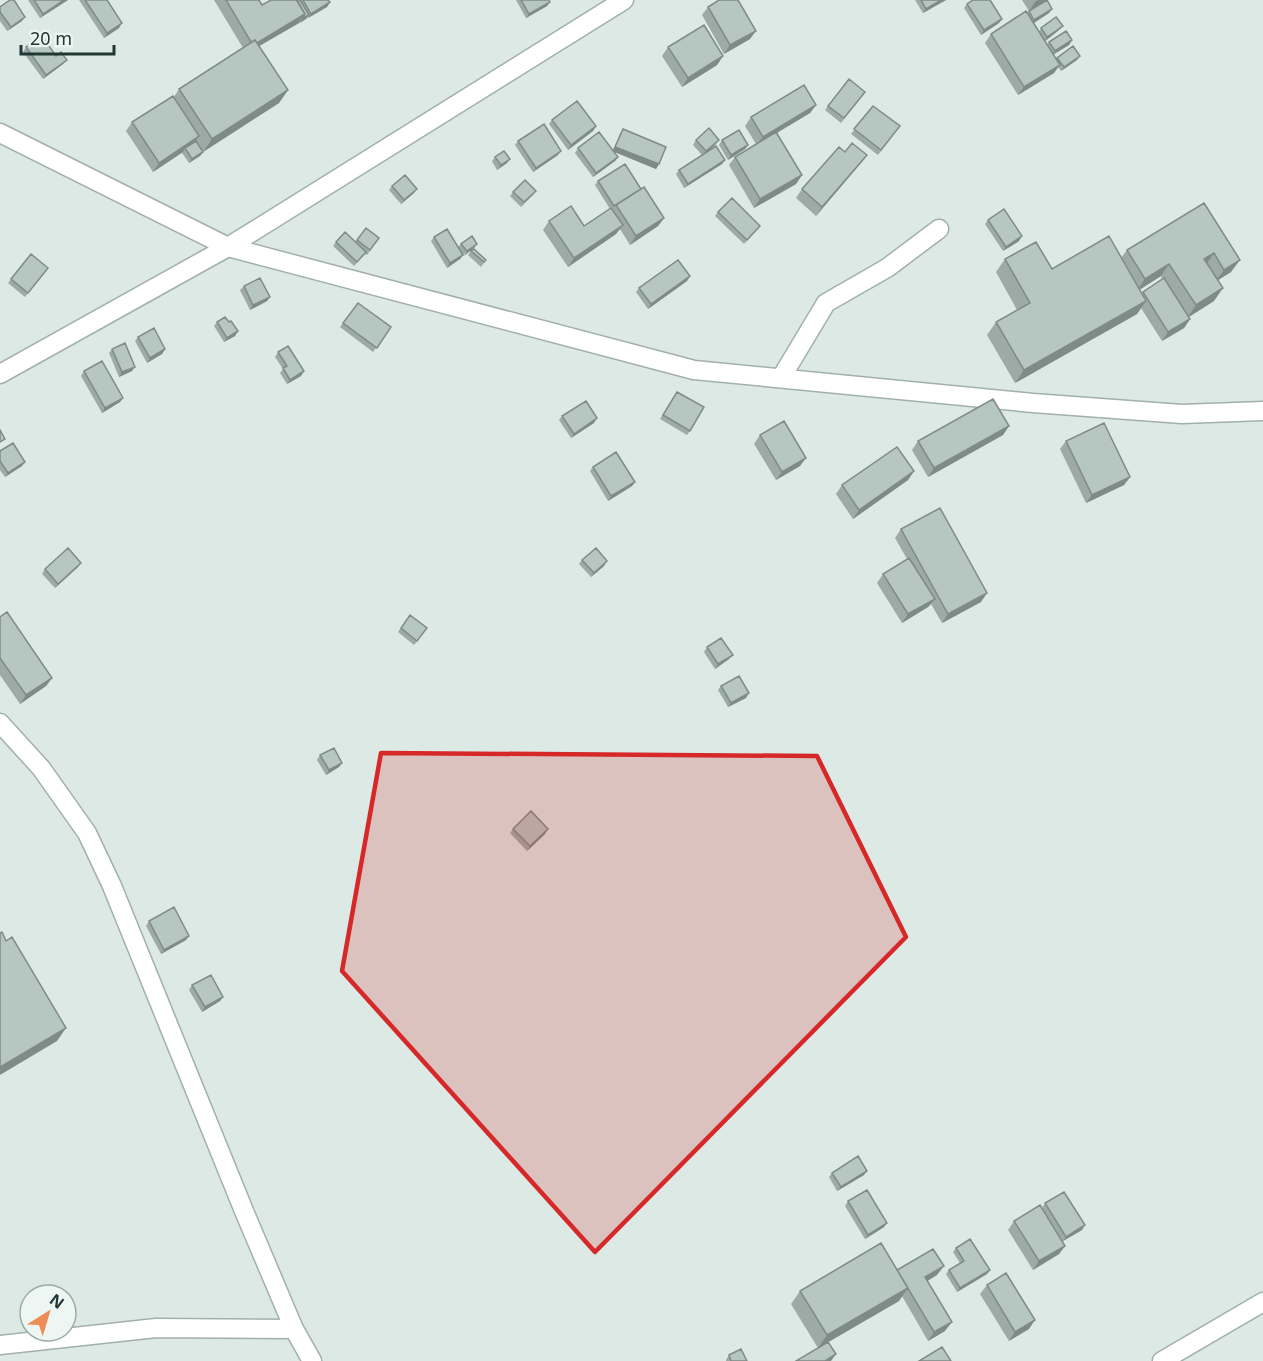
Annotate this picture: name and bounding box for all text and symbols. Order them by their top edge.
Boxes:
scale bar [21,18,114,56]
text: 20 m [30,26,72,50]
north arrow [18,1283,78,1343]
text: N [45,1288,69,1314]

